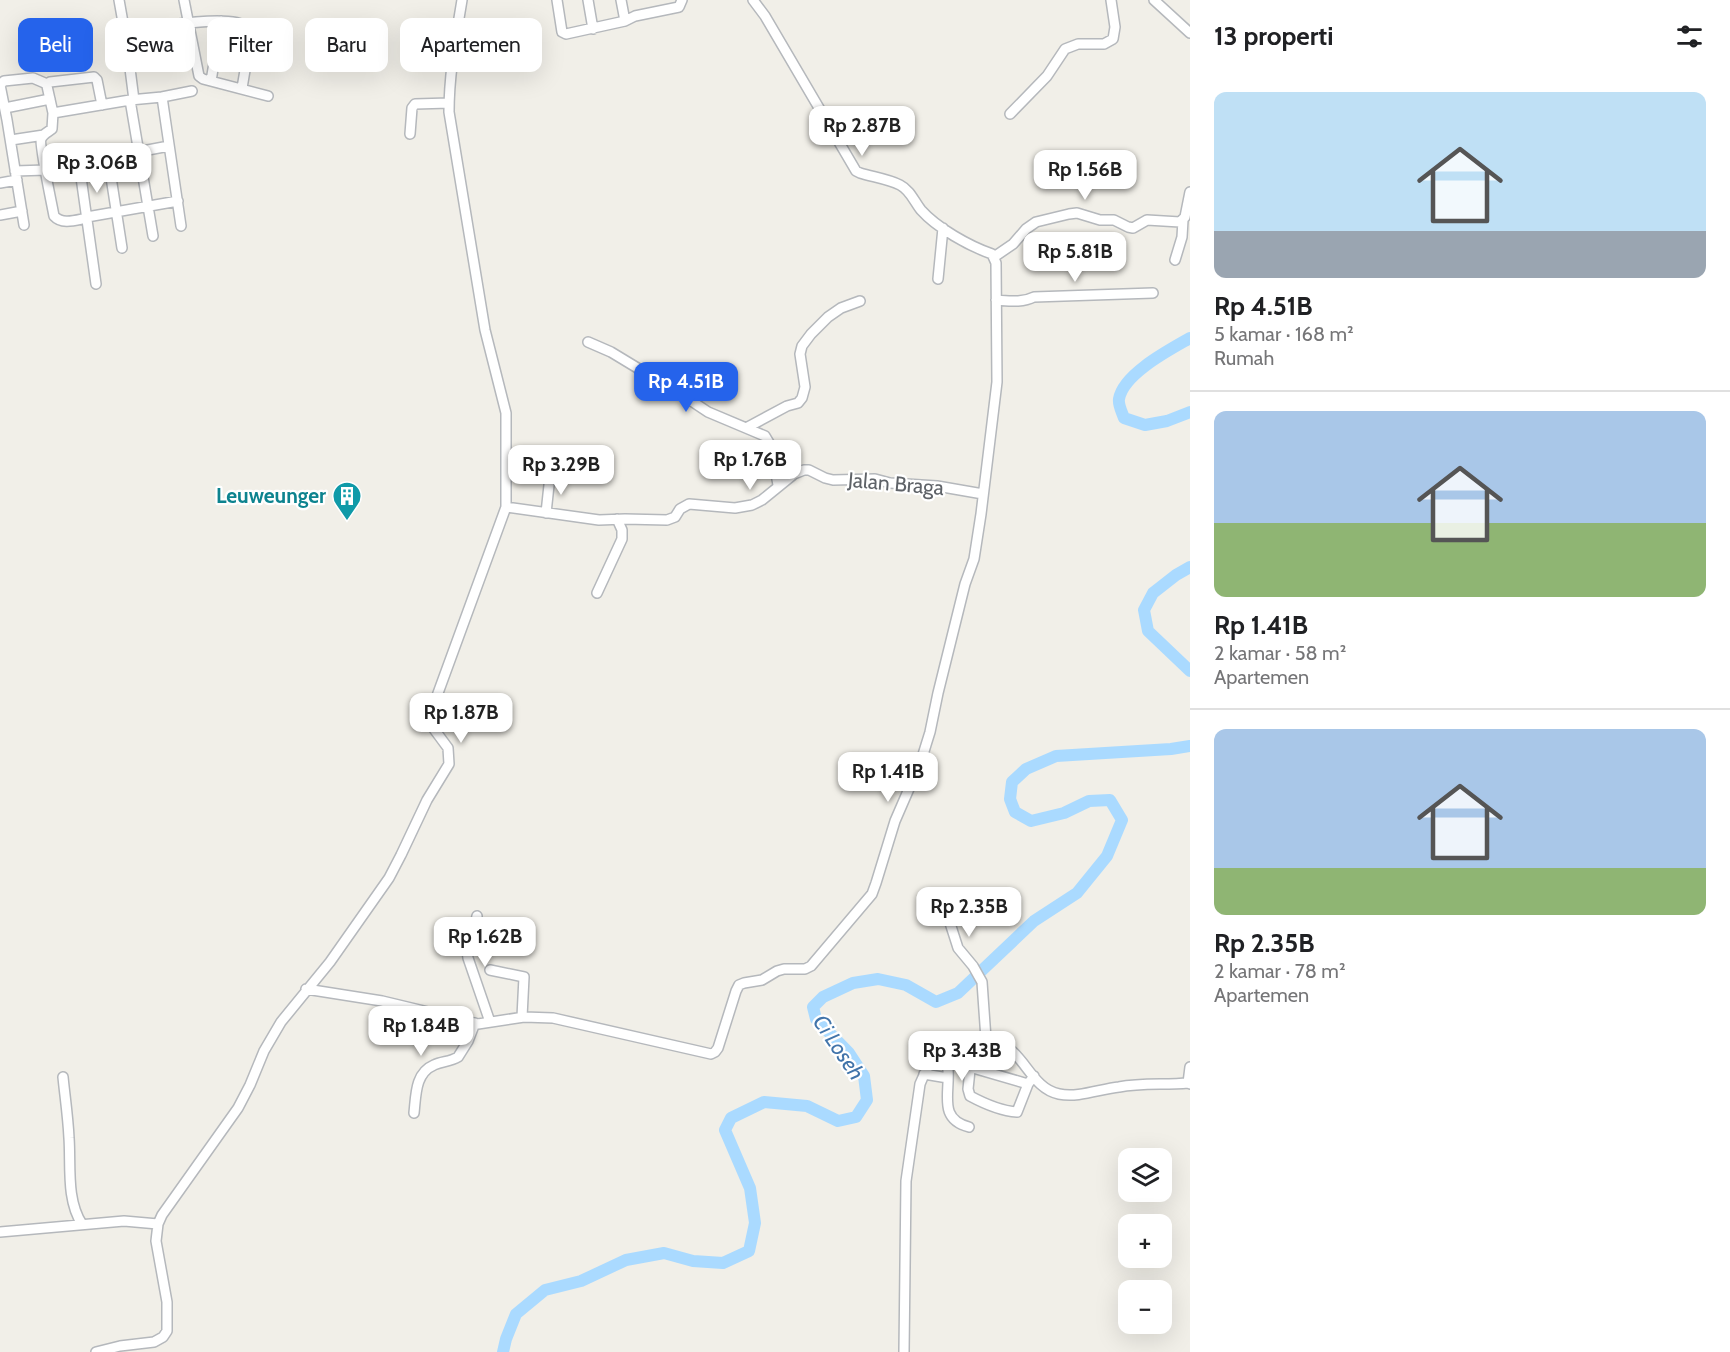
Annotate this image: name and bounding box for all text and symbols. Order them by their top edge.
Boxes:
chip: Beli [18,18,93,72]
chip: Sewa [105,18,195,72]
chip: Filter [207,18,293,72]
chip: Baru [305,18,388,72]
chip: Apartemen [400,18,542,72]
text: 13 properti [1214,20,1334,52]
icon: filters [1673,20,1706,53]
pin: Rp 2.87B [800,106,924,157]
text: Rp 2.87B [823,113,901,137]
icon: home [1406,131,1514,239]
pin: Rp 3.06B [35,143,159,194]
text: Rp 3.06B [56,150,138,174]
pin: Rp 1.56B [1023,150,1147,201]
text: Rp 1.56B [1048,157,1122,181]
pin: Rp 5.81B [1013,232,1137,283]
text: Rp 5.81B [1037,239,1113,263]
text: Rp 4.51B [1214,290,1313,322]
text: 5 kamar · 168 m² [1214,322,1354,346]
text: Rumah [1214,346,1274,370]
pin: Rp 4.51B [624,362,748,413]
text: Rp 4.51B [648,369,724,393]
pin: Rp 1.76B [688,440,812,491]
pin: Rp 3.29B [499,445,623,496]
text: Rp 1.76B [713,447,787,471]
icon: home [1406,450,1514,558]
text: Rp 3.29B [522,452,600,476]
street label: Jalan Braga [846,467,945,500]
building icon: Leuweunger [331,480,363,522]
place label: Leuweunger [216,483,326,508]
text: Rp 1.41B [1214,609,1308,641]
text: 2 kamar · 58 m² [1214,641,1346,665]
text: Apartemen [1214,665,1309,689]
pin: Rp 1.87B [399,693,523,744]
text: Rp 1.87B [424,700,498,724]
pin: Rp 1.41B [826,752,950,803]
text: Rp 1.41B [852,759,924,783]
icon: home [1406,768,1514,876]
pin: Rp 2.35B [907,887,1031,938]
text: Rp 2.35B [930,894,1008,918]
pin: Rp 1.62B [423,917,547,968]
text: Rp 1.62B [448,924,522,948]
text: Rp 2.35B [1214,927,1315,959]
text: 2 kamar · 78 m² [1214,959,1346,983]
text: Apartemen [1214,983,1309,1007]
pin: Rp 1.84B [359,1006,483,1057]
water label: Ci Loseh [807,1009,870,1085]
text: Rp 1.84B [382,1013,460,1037]
pin: Rp 3.43B [900,1031,1024,1082]
text: Rp 3.43B [922,1038,1002,1062]
map controls [1118,1148,1172,1334]
button: layers [1118,1148,1172,1202]
button: + [1118,1214,1172,1268]
button: − [1118,1280,1172,1334]

